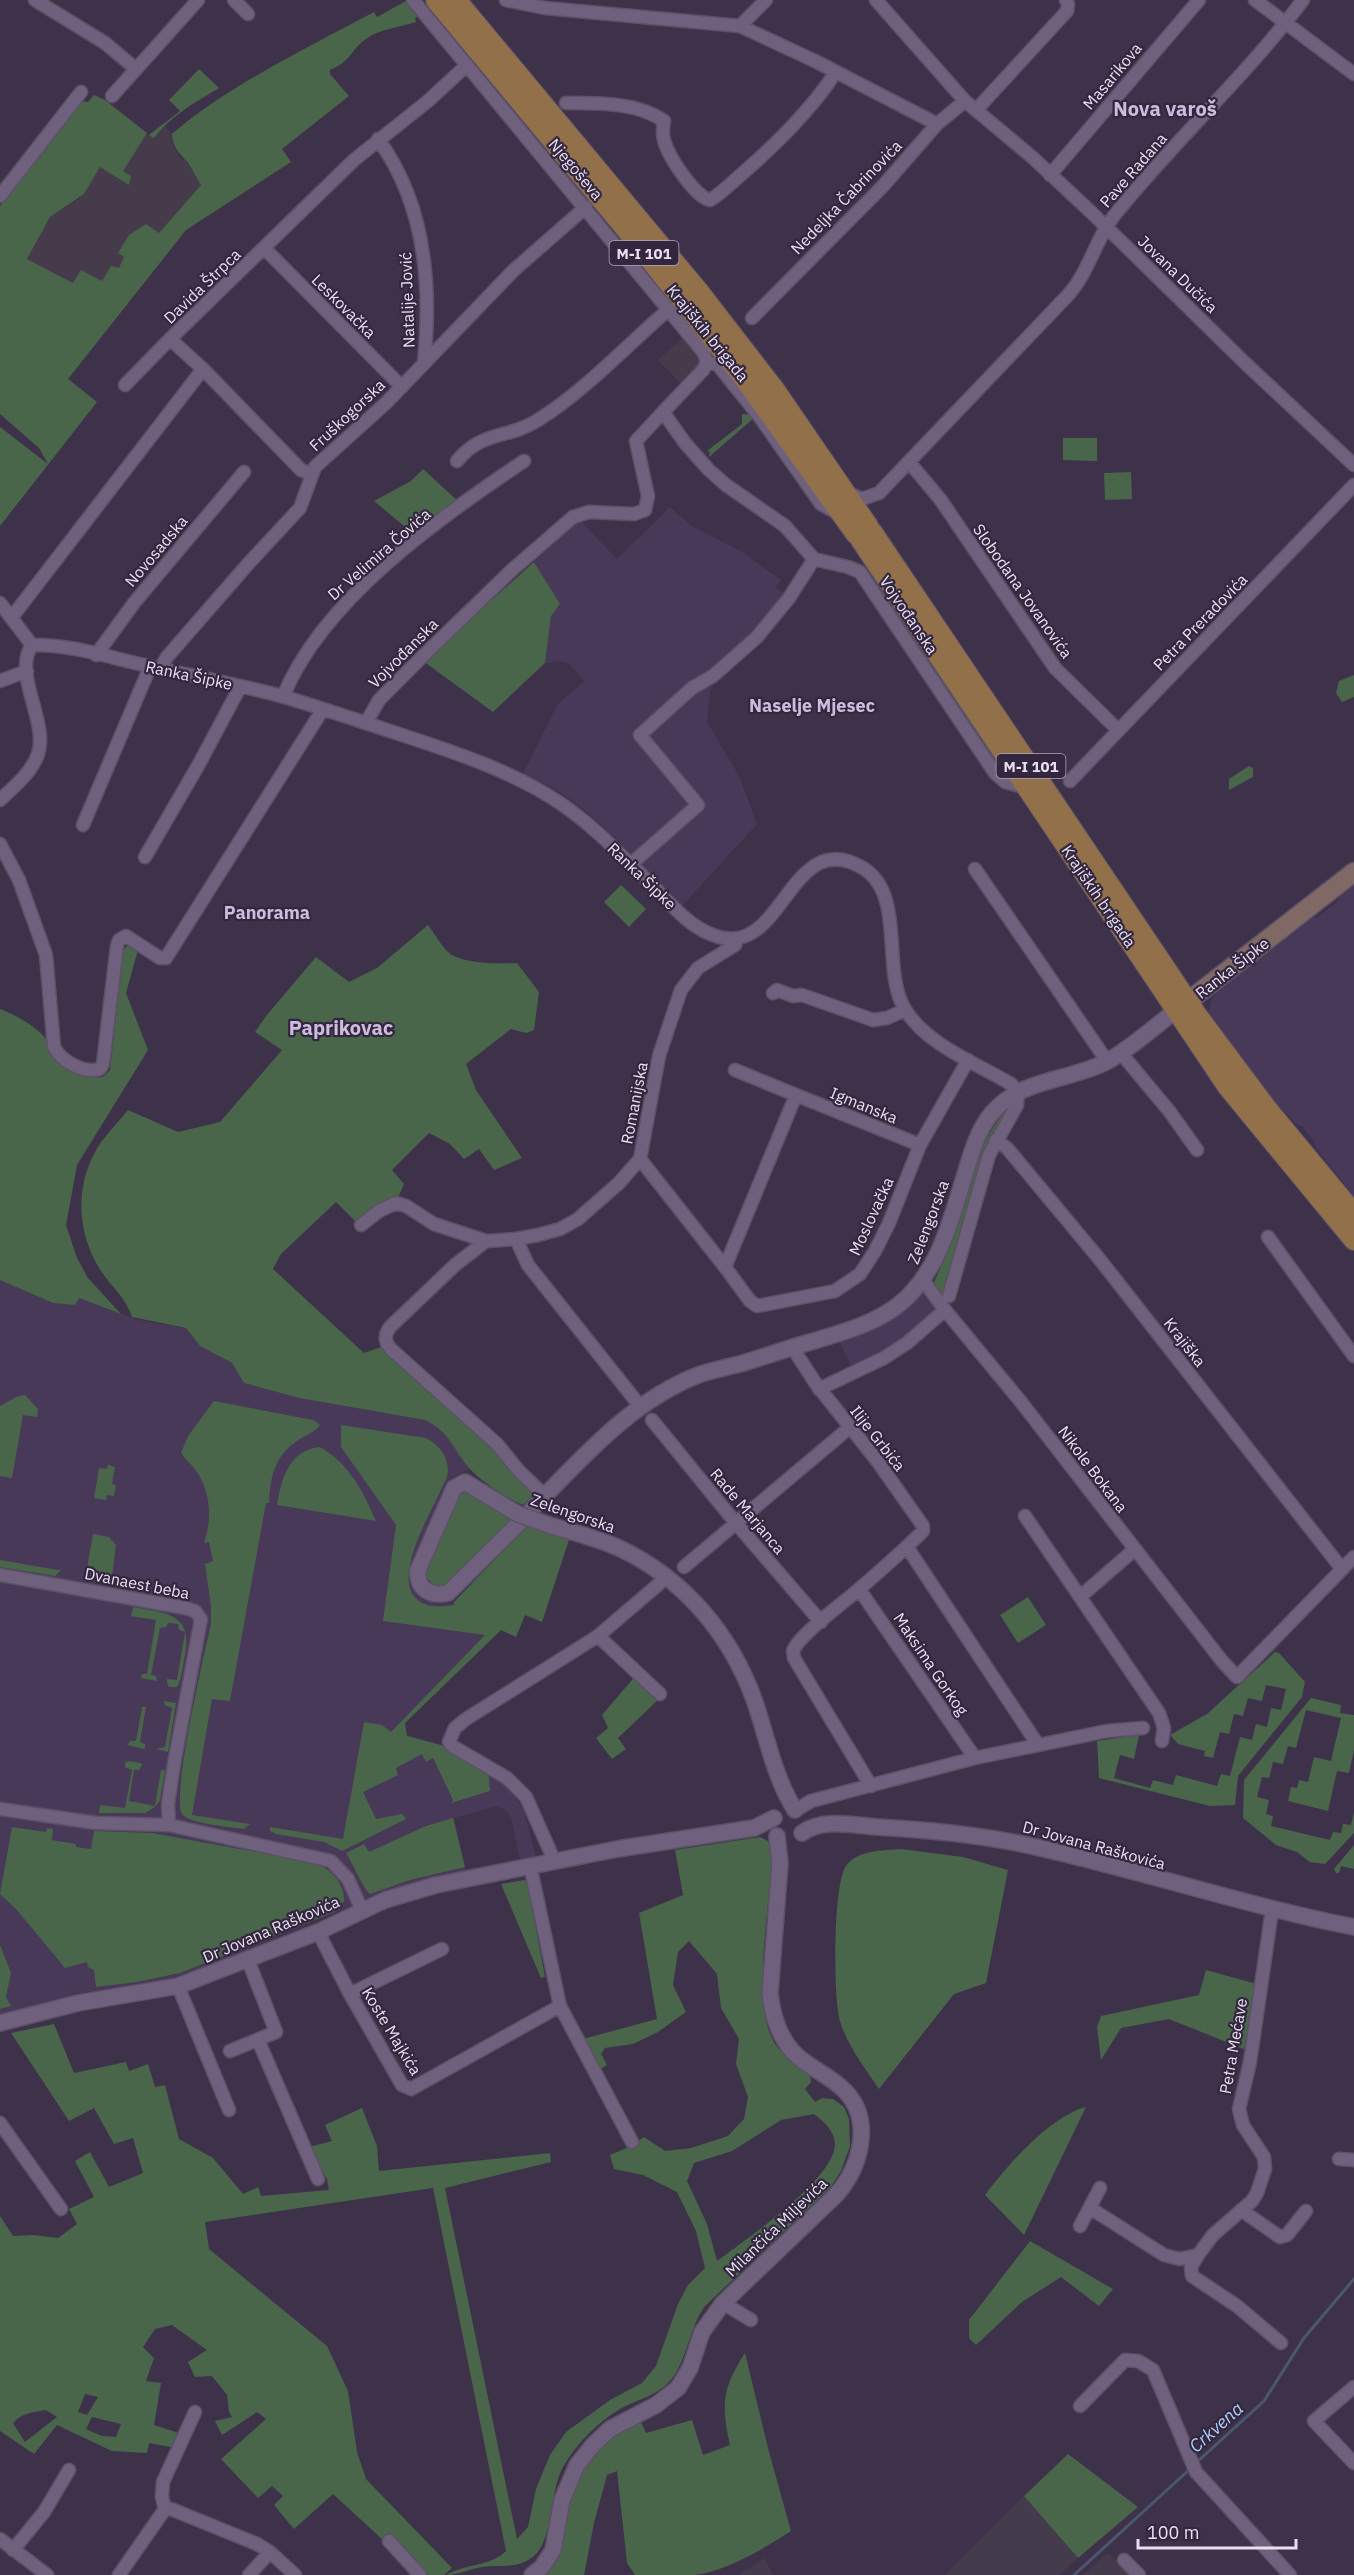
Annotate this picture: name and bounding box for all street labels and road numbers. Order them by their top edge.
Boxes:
street label: Masarikova [1078,38,1146,113]
street label: Pave Radana [1095,128,1171,211]
street label: Njegoševa [545,134,608,204]
street label: Nedeljka Čabrinovića [786,135,906,258]
street label: Jovana Dučića [1134,231,1222,317]
road number: M-I 101 [610,241,678,265]
street label: Davida Štrpca [159,243,245,328]
street label: Natalije Jović [395,252,419,348]
street label: Leskovačka [308,270,381,343]
street label: Krajiških brigada [663,280,754,386]
street label: Fruškogorska [305,375,389,455]
street label: Dr Velimira Čovića [323,503,435,604]
street label: Novosadska [120,511,192,591]
street label: Slobodana Jovanovića [969,520,1077,663]
street label: Petra Preradovića [1149,569,1252,675]
street label: Vojvođanska [875,572,943,659]
street label: Vojvođanska [364,614,442,692]
street label: Ranka Šipke [144,655,234,694]
road number: M-I 101 [996,754,1066,778]
street label: Ranka Šipke [603,838,681,914]
street label: Krajiških brigada [1057,841,1141,951]
street label: Ranka Šipke [1191,932,1273,1003]
street label: Romanijska [616,1060,652,1146]
street label: Igmanska [827,1082,901,1128]
street label: Moslovačka [844,1173,898,1258]
street label: Zelengorska [903,1177,953,1267]
street label: Krajiška [1160,1313,1211,1371]
street label: Ilije Grbića [846,1401,910,1475]
street label: Nikole Bokana [1054,1422,1132,1517]
street label: Rade Marjanca [706,1464,790,1558]
street label: Zelengorska [528,1489,618,1537]
street label: Dvanaest beba [83,1563,192,1603]
street label: Maksima Gorkog [889,1609,973,1720]
street label: Dr Jovana Raškovića [1020,1816,1168,1874]
street label: Dr Jovana Raškovića [199,1891,343,1967]
street label: Koste Majkića [358,1983,426,2079]
street label: Petra Mećave [1215,1996,1251,2095]
street label: Milančića Miljevića [721,2173,831,2281]

